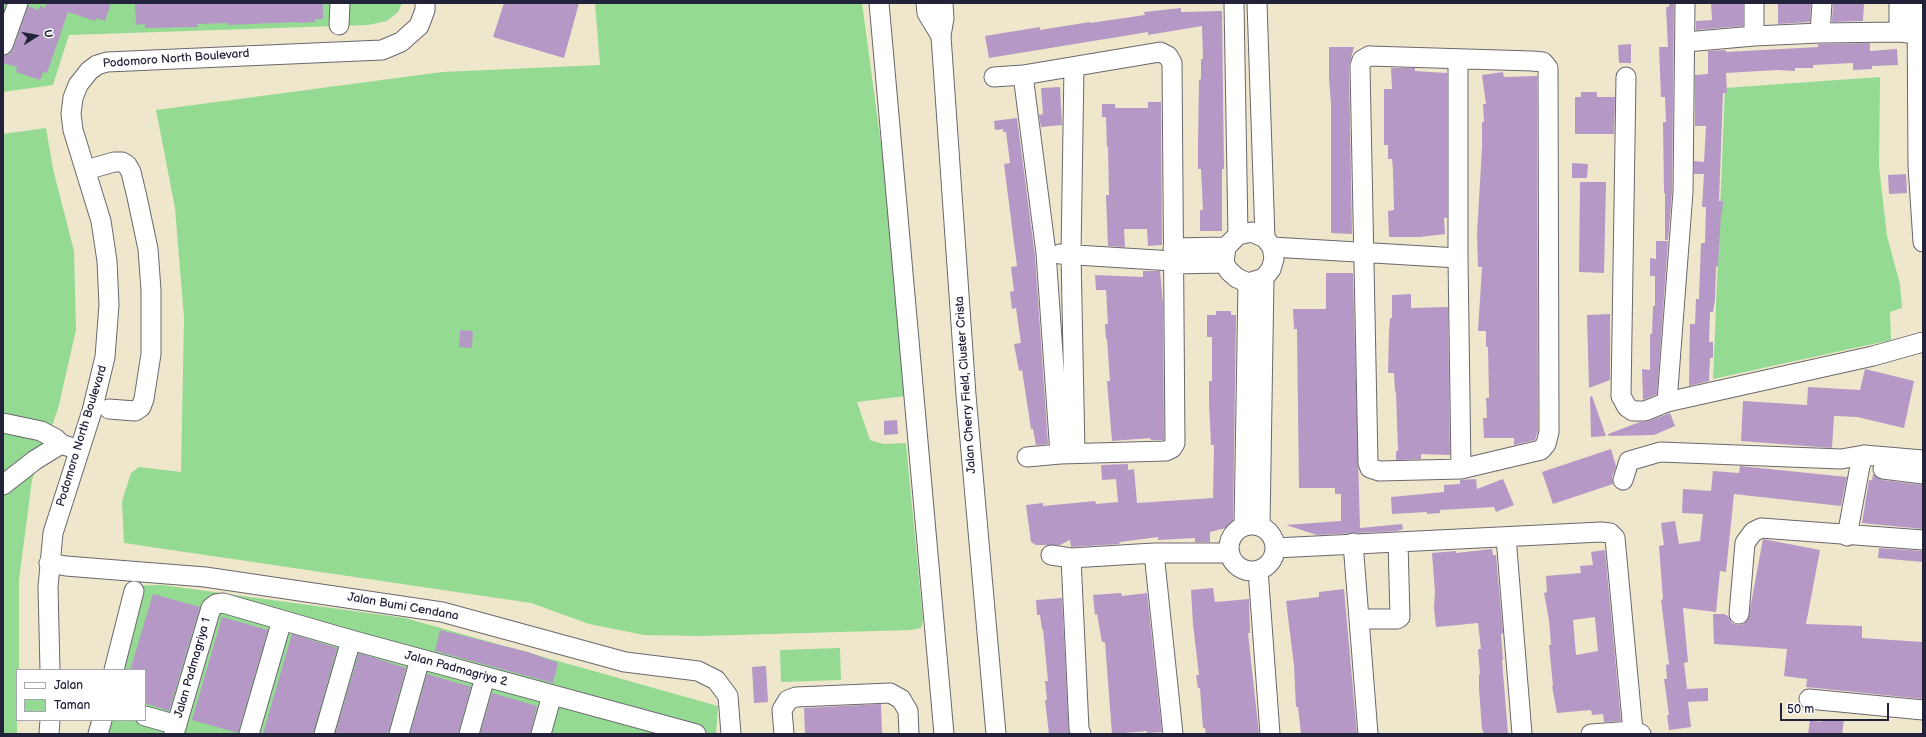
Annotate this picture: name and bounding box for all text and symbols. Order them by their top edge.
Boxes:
north arrow [16,16,56,56]
text: U [41,29,55,39]
street label: Podomoro North Boulevard [102,47,250,71]
street label: Jalan Cherry Field, Cluster Crista [953,296,979,474]
street label: Podomoro North Boulevard [54,364,110,508]
street label: Jalan Bumi Cendana [346,590,460,624]
street label: Jalan Padmagriya 1 [172,616,214,720]
street label: Jalan Padmagriya 2 [403,648,509,690]
legend [16,669,146,721]
text: Jalan [54,678,83,693]
scale bar [1782,695,1891,721]
text: Taman [54,698,90,713]
text: 50 m [1787,702,1814,717]

